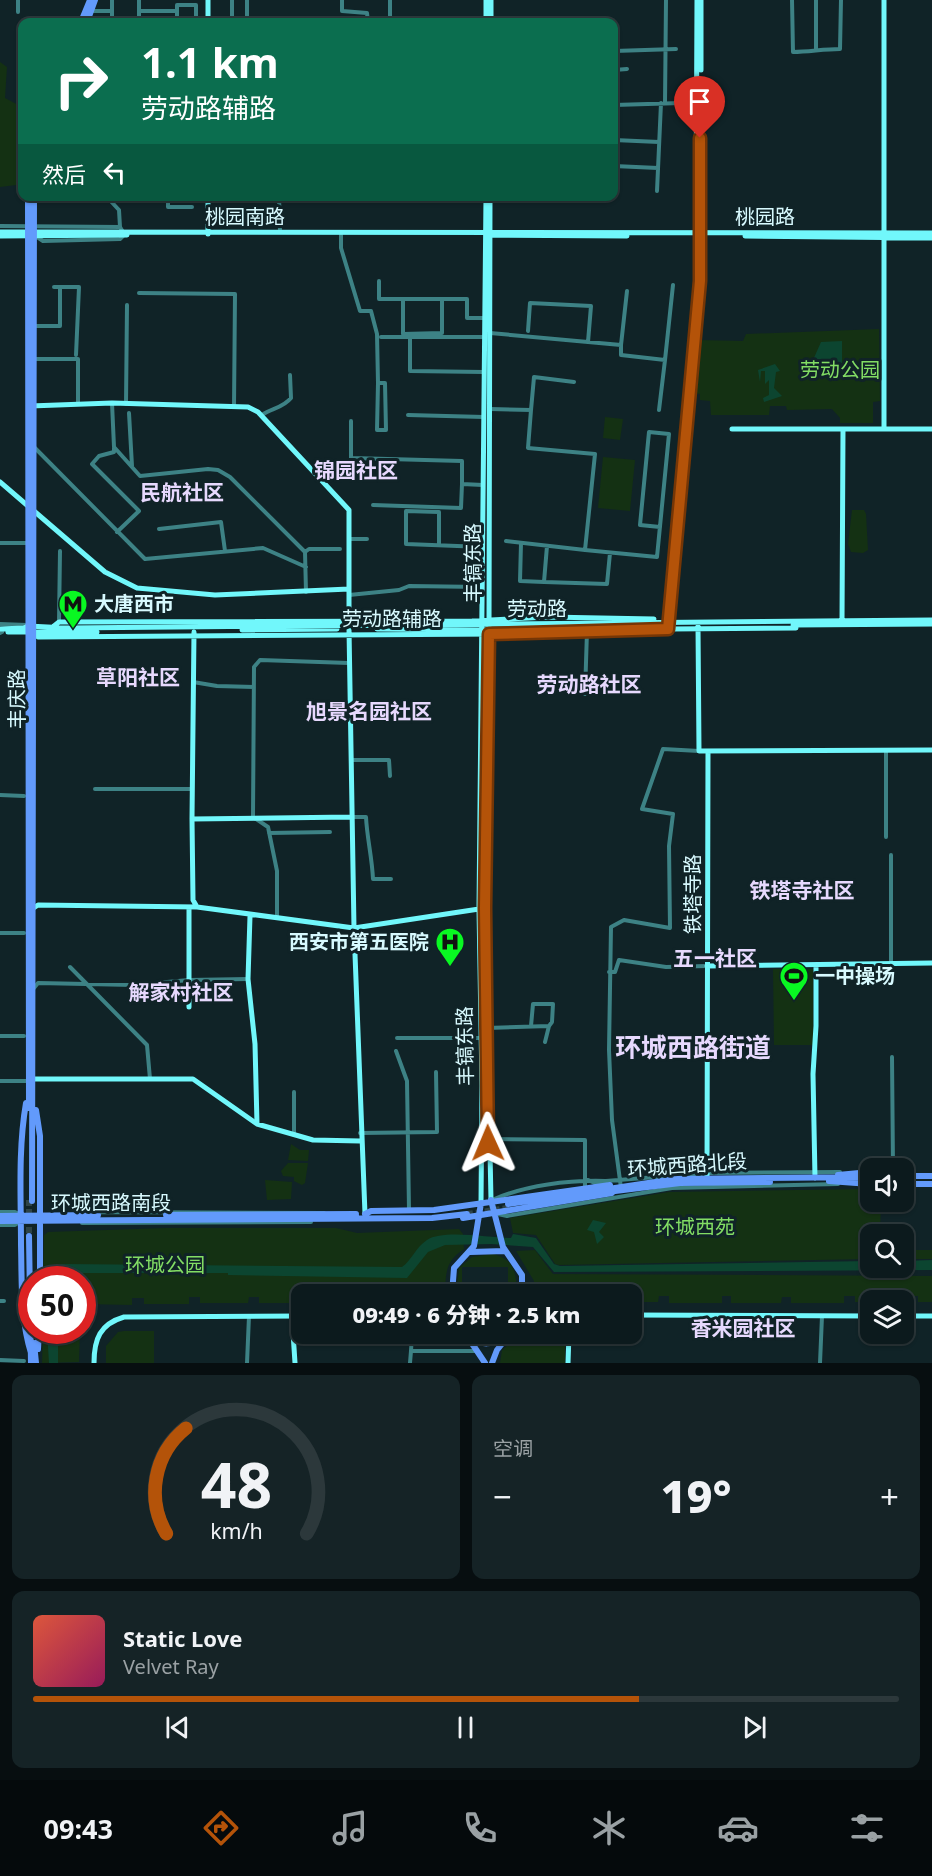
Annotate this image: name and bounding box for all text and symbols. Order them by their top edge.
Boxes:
text: 1.1 km [141,33,279,90]
icon: right [42,42,120,120]
pin [674,76,725,138]
icon: arrive [683,85,716,118]
text: 劳动路辅路 [141,89,276,126]
icon: left [98,156,131,189]
text: 然后 [42,159,86,189]
street label: 桃园南路 [205,203,285,230]
street label: 桃园路 [735,203,795,230]
park label: 劳动公园 [800,356,880,383]
district label: 锦园社区 [314,456,398,484]
district label: 民航社区 [140,478,224,506]
street label: 丰镐东路 [459,523,486,603]
metro station icon: 大唐西市 [57,588,89,630]
place label: 大唐西市 [94,590,174,617]
street label: 劳动路 [507,595,567,622]
street label: 劳动路辅路 [342,605,442,632]
district label: 草阳社区 [96,663,180,691]
street label: 丰庆路 [3,669,30,729]
district label: 劳动路社区 [537,670,642,698]
district label: 旭景名园社区 [306,697,432,725]
street label: 铁塔寺路 [679,854,706,934]
district label: 铁塔寺社区 [750,876,855,904]
hospital icon: 西安市第五医院 [434,926,466,968]
place label: 西安市第五医院 [289,928,429,955]
district label: 五一社区 [673,944,757,972]
sports icon: 一中操场 [778,960,810,1002]
place label: 一中操场 [815,962,895,989]
district label: 解家村社区 [129,978,234,1006]
street label: 丰镐东路 [450,1006,479,1086]
district label: 环城西路街道 [615,1029,771,1065]
position arrow [456,1111,520,1175]
street label: 环城西路北段 [626,1147,748,1182]
map controls [860,1158,914,1344]
button: sound [860,1158,914,1212]
street label: 环城西路南段 [51,1189,171,1216]
park label: 环城西苑 [655,1213,735,1240]
button: search [860,1224,914,1278]
park label: 环城公园 [125,1251,205,1278]
speed limit sign: 50 [18,1266,96,1344]
button: layers [860,1290,914,1344]
text: 09:49 · 6 分钟 · 2.5 km [352,1299,581,1329]
district label: 香米园社区 [691,1314,796,1342]
text: 空调 [493,1435,533,1462]
text: 48 [200,1441,272,1526]
text: 19° [660,1465,732,1526]
text: − [493,1474,512,1519]
text: + [880,1474,899,1519]
text: km/h [210,1516,262,1545]
text: Static Love [123,1623,242,1653]
text: Velvet Ray [123,1653,219,1680]
icon: previous [161,1711,194,1744]
icon: pause [449,1711,482,1744]
icon: next [738,1711,771,1744]
icon: directions [200,1807,242,1849]
icon: music [329,1807,371,1849]
icon: phone [459,1807,501,1849]
icon: climate [588,1807,630,1849]
icon: car [717,1807,759,1849]
icon: filters [846,1807,888,1849]
text: 09:43 [44,1810,113,1847]

